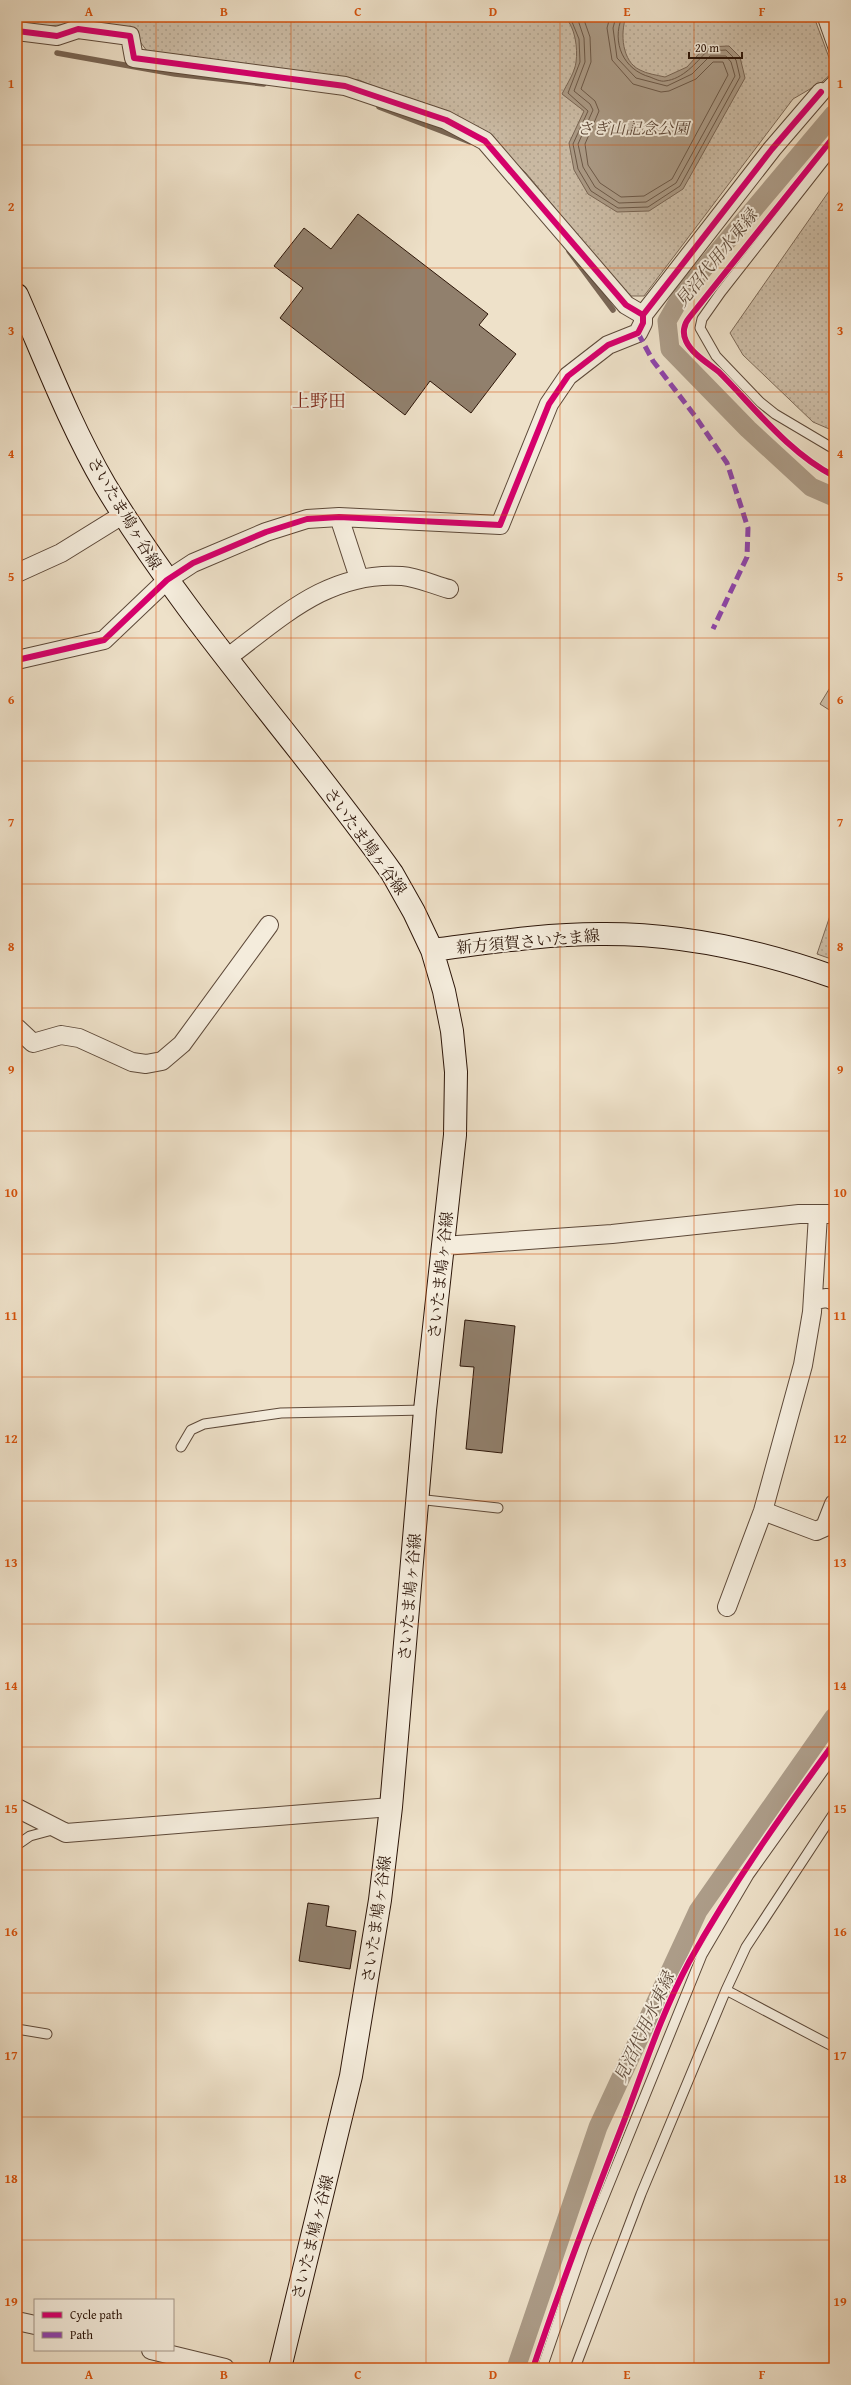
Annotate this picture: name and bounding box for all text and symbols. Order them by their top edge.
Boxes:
text: A [85,2,94,21]
text: B [220,2,228,21]
text: C [354,2,362,21]
text: D [489,2,497,21]
text: E [624,2,631,21]
text: F [759,2,766,21]
scale bar [689,34,742,60]
text: 20 m [695,39,719,56]
text: 1 [8,74,14,93]
text: 1 [837,74,843,93]
park label: さぎ山記念公園 [577,116,692,140]
text: 2 [8,197,15,216]
text: 2 [837,197,844,216]
water label: 見沼代用水東縁 [668,202,764,312]
text: 3 [8,321,14,340]
text: 3 [837,321,843,340]
district label: 上野田 [292,387,346,414]
text: 4 [8,444,15,463]
text: 4 [837,444,844,463]
street label: さいたま鳩ヶ谷線 [82,452,168,574]
text: 5 [8,567,15,586]
text: 5 [837,567,844,586]
text: 6 [8,690,15,709]
text: 6 [837,690,844,709]
street label: さいたま鳩ヶ谷線 [319,782,413,900]
text: 7 [8,813,15,832]
text: 7 [837,813,844,832]
street label: 新方須賀さいたま線 [455,923,601,959]
text: 8 [8,937,15,956]
text: 8 [837,937,844,956]
text: 9 [8,1060,15,1079]
text: 9 [837,1060,844,1079]
text: 10 [4,1183,18,1202]
text: 10 [833,1183,847,1202]
street label: さいたま鳩ヶ谷線 [421,1210,459,1340]
text: 11 [4,1306,18,1325]
text: 11 [833,1306,847,1325]
text: 12 [4,1429,18,1448]
text: 12 [833,1429,847,1448]
street label: さいたま鳩ヶ谷線 [391,1532,427,1662]
text: 13 [4,1553,18,1572]
text: 13 [833,1553,847,1572]
text: 14 [4,1676,18,1695]
text: 14 [833,1676,847,1695]
text: 15 [4,1799,18,1818]
text: 15 [833,1799,847,1818]
street label: さいたま鳩ヶ谷線 [355,1854,397,1984]
text: 16 [4,1922,18,1941]
text: 16 [833,1922,847,1941]
water label: 見沼代用水東縁 [607,1966,681,2086]
text: 17 [4,2046,18,2065]
text: 17 [833,2046,847,2065]
text: 18 [4,2169,18,2188]
text: 18 [833,2169,847,2188]
street label: さいたま鳩ヶ谷線 [285,2172,339,2302]
text: 19 [4,2292,18,2311]
text: 19 [833,2292,847,2311]
legend [34,2299,174,2351]
text: Cycle path [70,2306,123,2323]
text: Path [70,2326,93,2343]
text: A [85,2365,94,2384]
text: B [220,2365,228,2384]
text: C [354,2365,362,2384]
text: D [489,2365,497,2384]
text: E [624,2365,631,2384]
text: F [759,2365,766,2384]

